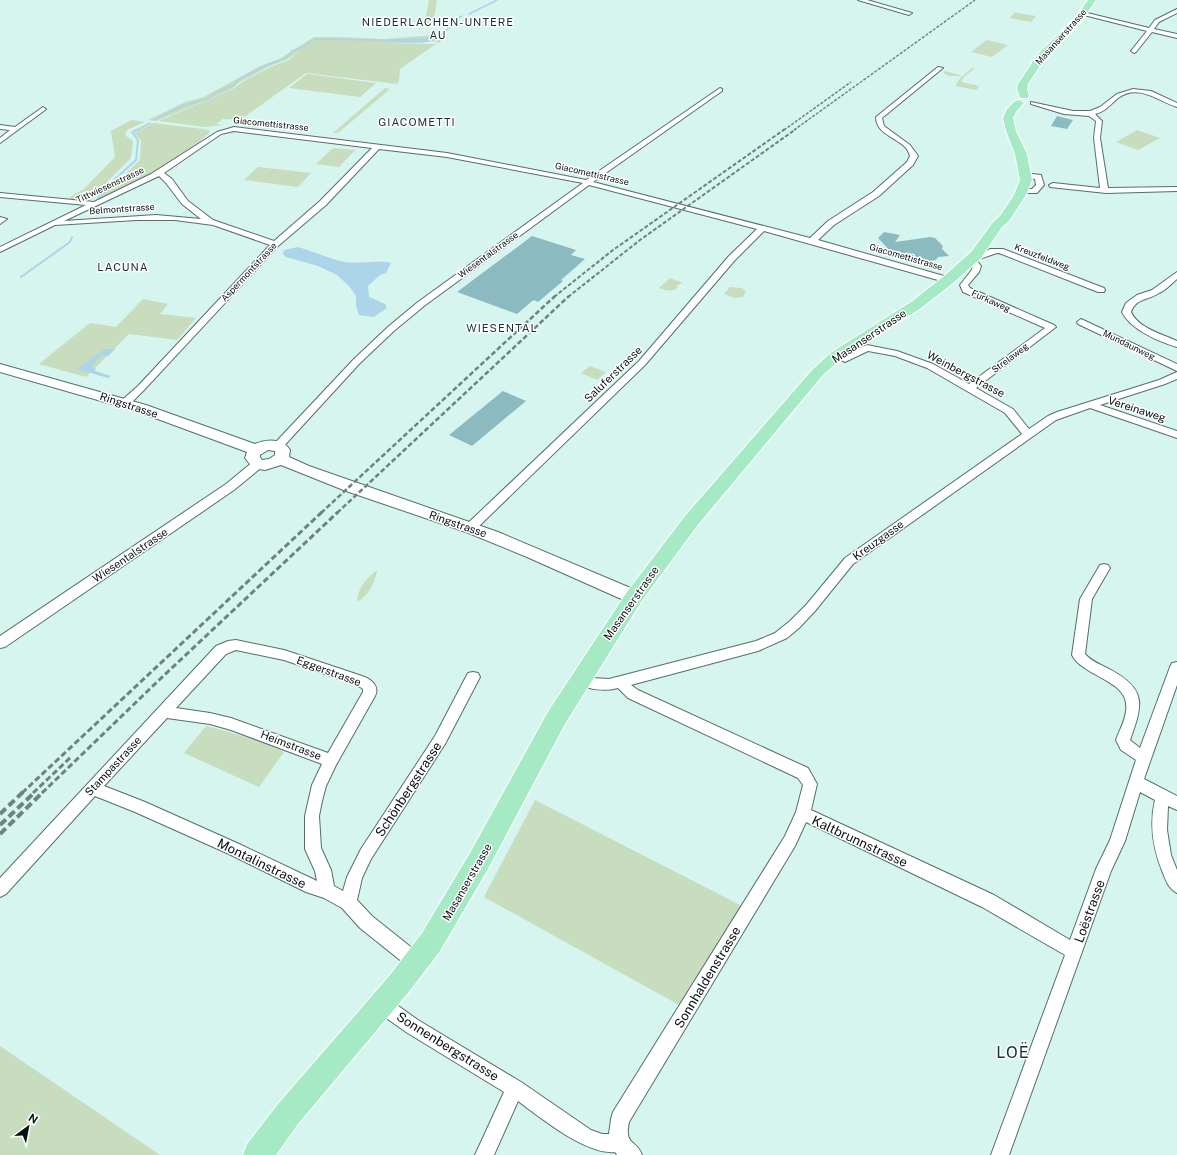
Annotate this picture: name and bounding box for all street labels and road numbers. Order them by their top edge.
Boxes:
street label: Masanserstrasse [1033,7,1089,67]
street label: Giacomettistrasse [233,114,309,133]
street label: Giacomettistrasse [554,160,630,187]
street label: Tittwiesenstrasse [74,164,146,205]
street label: Belmontstrasse [89,201,155,216]
street label: Wiesentalstrasse [455,229,520,280]
street label: Aspermontstrasse [218,240,279,303]
street label: Giacomettistrasse [868,241,944,272]
street label: Kreuzfeldweg [1013,241,1072,272]
street label: Furkaweg [970,287,1013,314]
street label: Masanserstrasse [830,307,908,365]
street label: Mundaunweg [1101,327,1157,362]
street label: Strelaweg [989,340,1030,375]
street label: Saluferstrasse [582,344,644,404]
street label: Weinbergstrasse [925,348,1007,400]
street label: Ringstrasse [98,390,160,420]
street label: Vereinaweg [1107,394,1168,424]
street label: Ringstrasse [428,509,488,539]
street label: Kreuzgasse [850,518,906,562]
street label: Wiesentalstrasse [90,525,170,585]
street label: Masanserstrasse [601,564,661,642]
street label: Eggerstrasse [295,654,363,688]
street label: Heimstrasse [259,728,323,762]
street label: Stampastrasse [82,734,144,798]
street label: Schönbergstrasse [372,739,445,839]
street label: Kaltbrunnstrasse [810,813,910,870]
street label: Montalinstrasse [215,835,309,891]
street label: Masanserstrasse [440,841,494,923]
street label: Loëstrasse [1071,878,1108,945]
street label: Sonnhaldenstrasse [671,924,744,1031]
street label: Sonnenbergstrasse [394,1009,502,1084]

